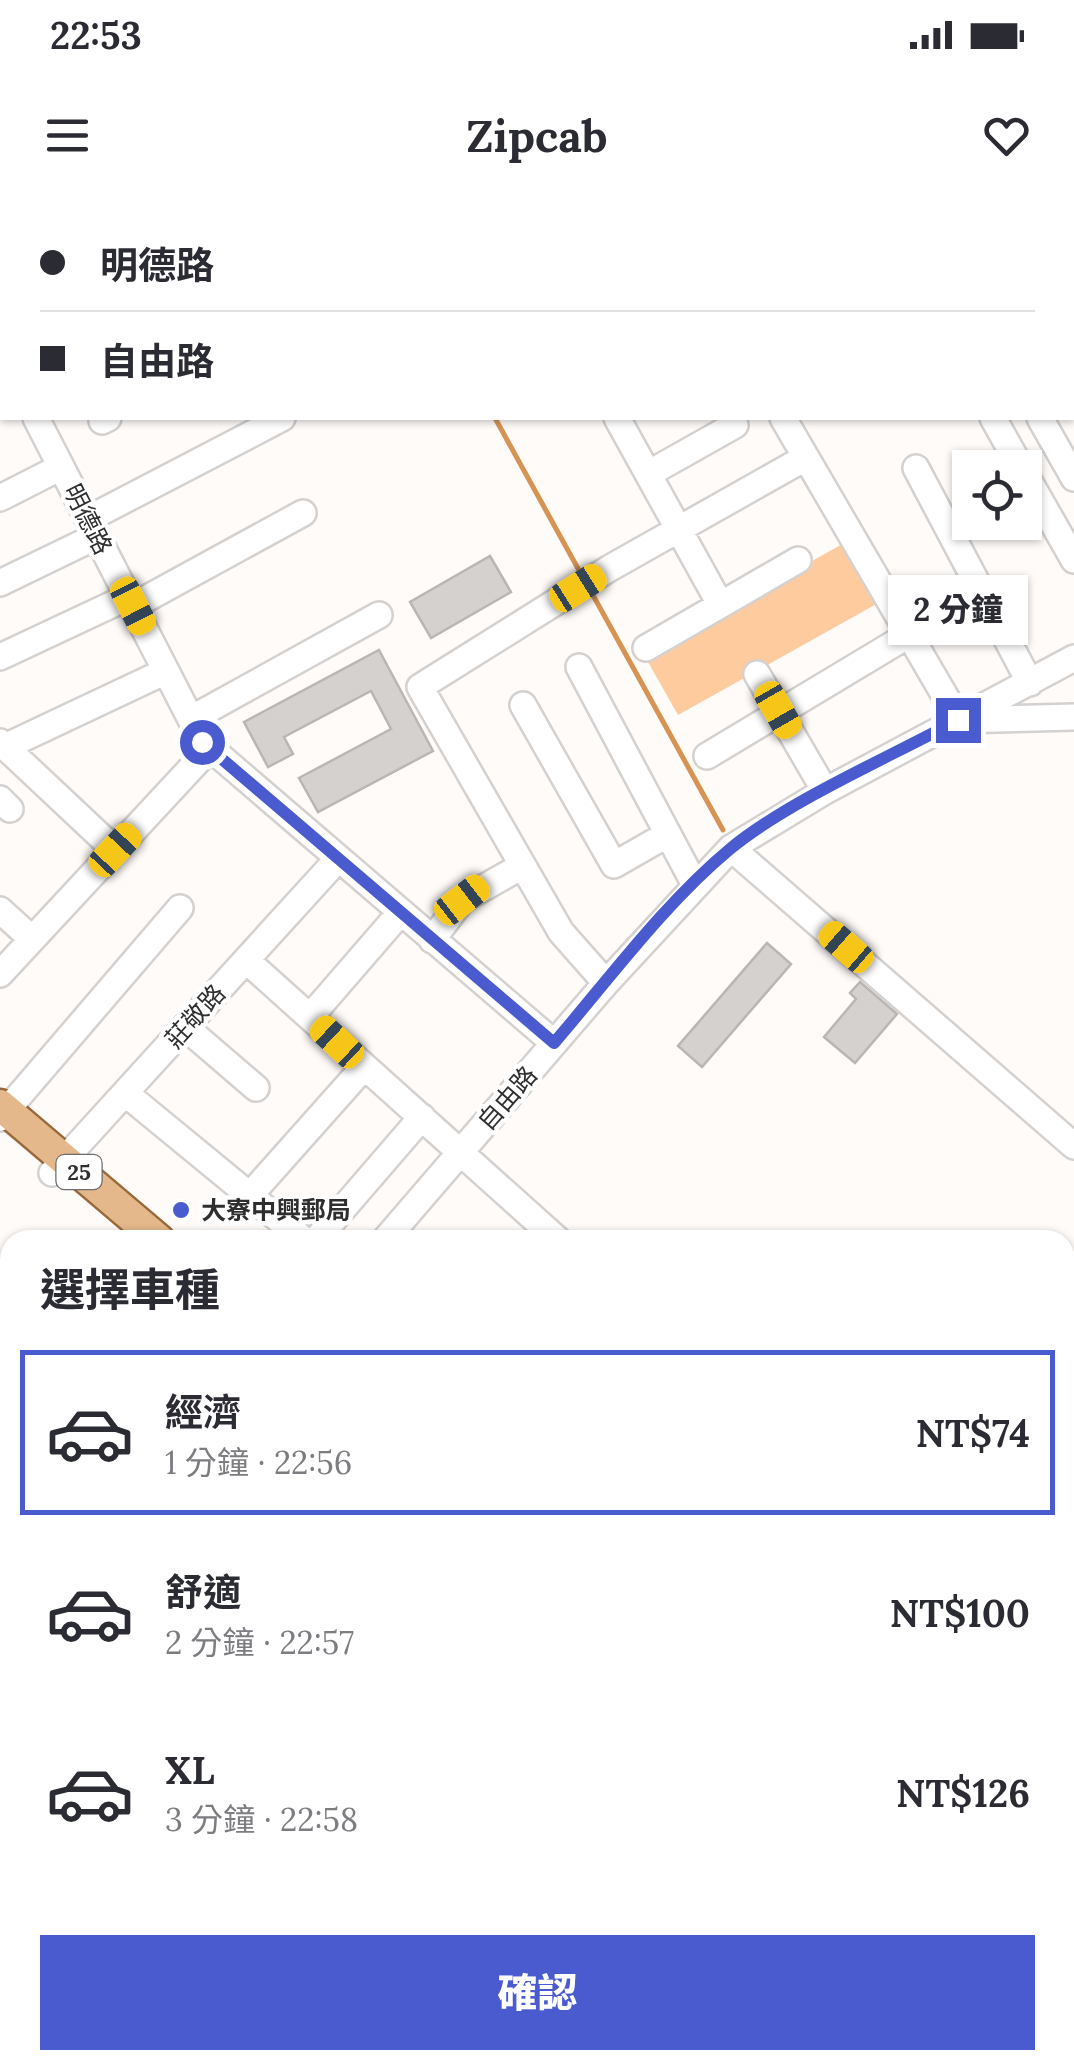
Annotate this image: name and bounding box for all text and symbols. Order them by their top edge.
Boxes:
text: 22:53 [50,11,142,59]
text: Zipcab [466,107,608,164]
icon: menu [40,108,95,163]
icon: heart [979,108,1034,163]
text: 明德路 [100,241,214,289]
text: 自由路 [100,337,214,385]
map controls [952,450,1042,540]
button: locate [952,450,1042,540]
street label: 明德路 [57,478,119,560]
car [545,559,611,617]
car [106,572,160,640]
callout: 2 分鐘 [888,575,1028,645]
text: 2 分鐘 [913,589,1003,630]
car [750,677,806,743]
route end [936,698,981,743]
route start [180,720,225,765]
car [84,818,146,882]
car [429,870,495,930]
car [814,916,878,978]
street label: 莊敬路 [158,977,232,1055]
car [305,1011,369,1073]
street label: 自由路 [470,1059,544,1137]
road number: 25 [56,1155,102,1189]
place label: 大寮中興郵局 [201,1194,351,1226]
marker: 大寮中興郵局 [170,1199,192,1221]
text: 選擇車種 [40,1261,220,1318]
icon: car [45,1388,135,1478]
text: 經濟 [165,1388,241,1436]
text: NT$74 [916,1409,1030,1457]
text: 1 分鐘 · 22:56 [165,1442,352,1483]
icon: car [45,1568,135,1658]
text: 舒適 [165,1568,241,1616]
text: NT$100 [890,1589,1030,1637]
text: 2 分鐘 · 22:57 [165,1622,354,1663]
text: XL [165,1746,215,1794]
icon: car [45,1748,135,1838]
text: NT$126 [896,1769,1030,1817]
text: 3 分鐘 · 22:58 [165,1799,358,1840]
button: 確認 [40,1935,1035,2050]

